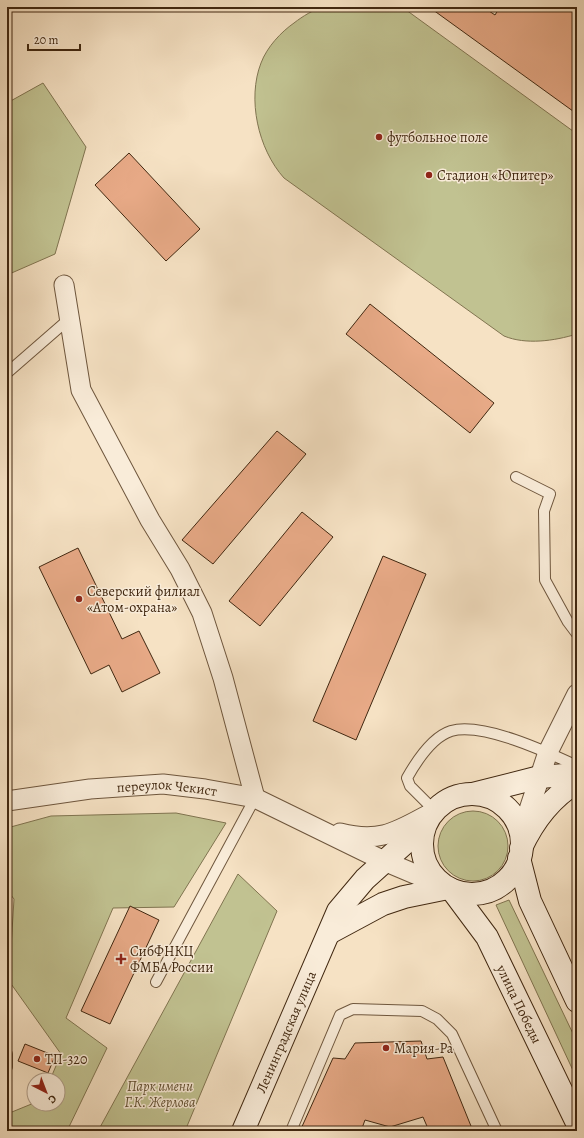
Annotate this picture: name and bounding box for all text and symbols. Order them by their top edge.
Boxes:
scale bar [28,26,80,52]
text: 20 m [34,32,58,48]
place label: футбольное поле [387,128,488,147]
marker: футбольное поле [374,132,384,142]
place label: Стадион «Юпитер» [437,166,554,185]
marker: Стадион «Юпитер» [424,170,434,180]
place label: Северский филиал «Атом-охрана» [87,582,200,617]
marker: Северский филиал «Атом-охрана» [74,594,84,604]
street label: переулок Чекист [116,775,218,801]
place label: СибФНКЦ ФМБА России [130,942,214,977]
marker: СибФНКЦ ФМБА России [115,953,127,965]
street label: улица Победы [491,961,546,1047]
street label: Ленинградская улица [252,968,321,1096]
place label: Мария-Ра [394,1039,454,1058]
marker: Мария-Ра [381,1043,391,1053]
place label: ТП-320 [45,1050,87,1069]
marker: ТП-320 [32,1054,42,1064]
north arrow [26,1072,66,1112]
park label: Парк имени Г.К. Жерлова [125,1077,196,1112]
text: С [45,1091,60,1107]

